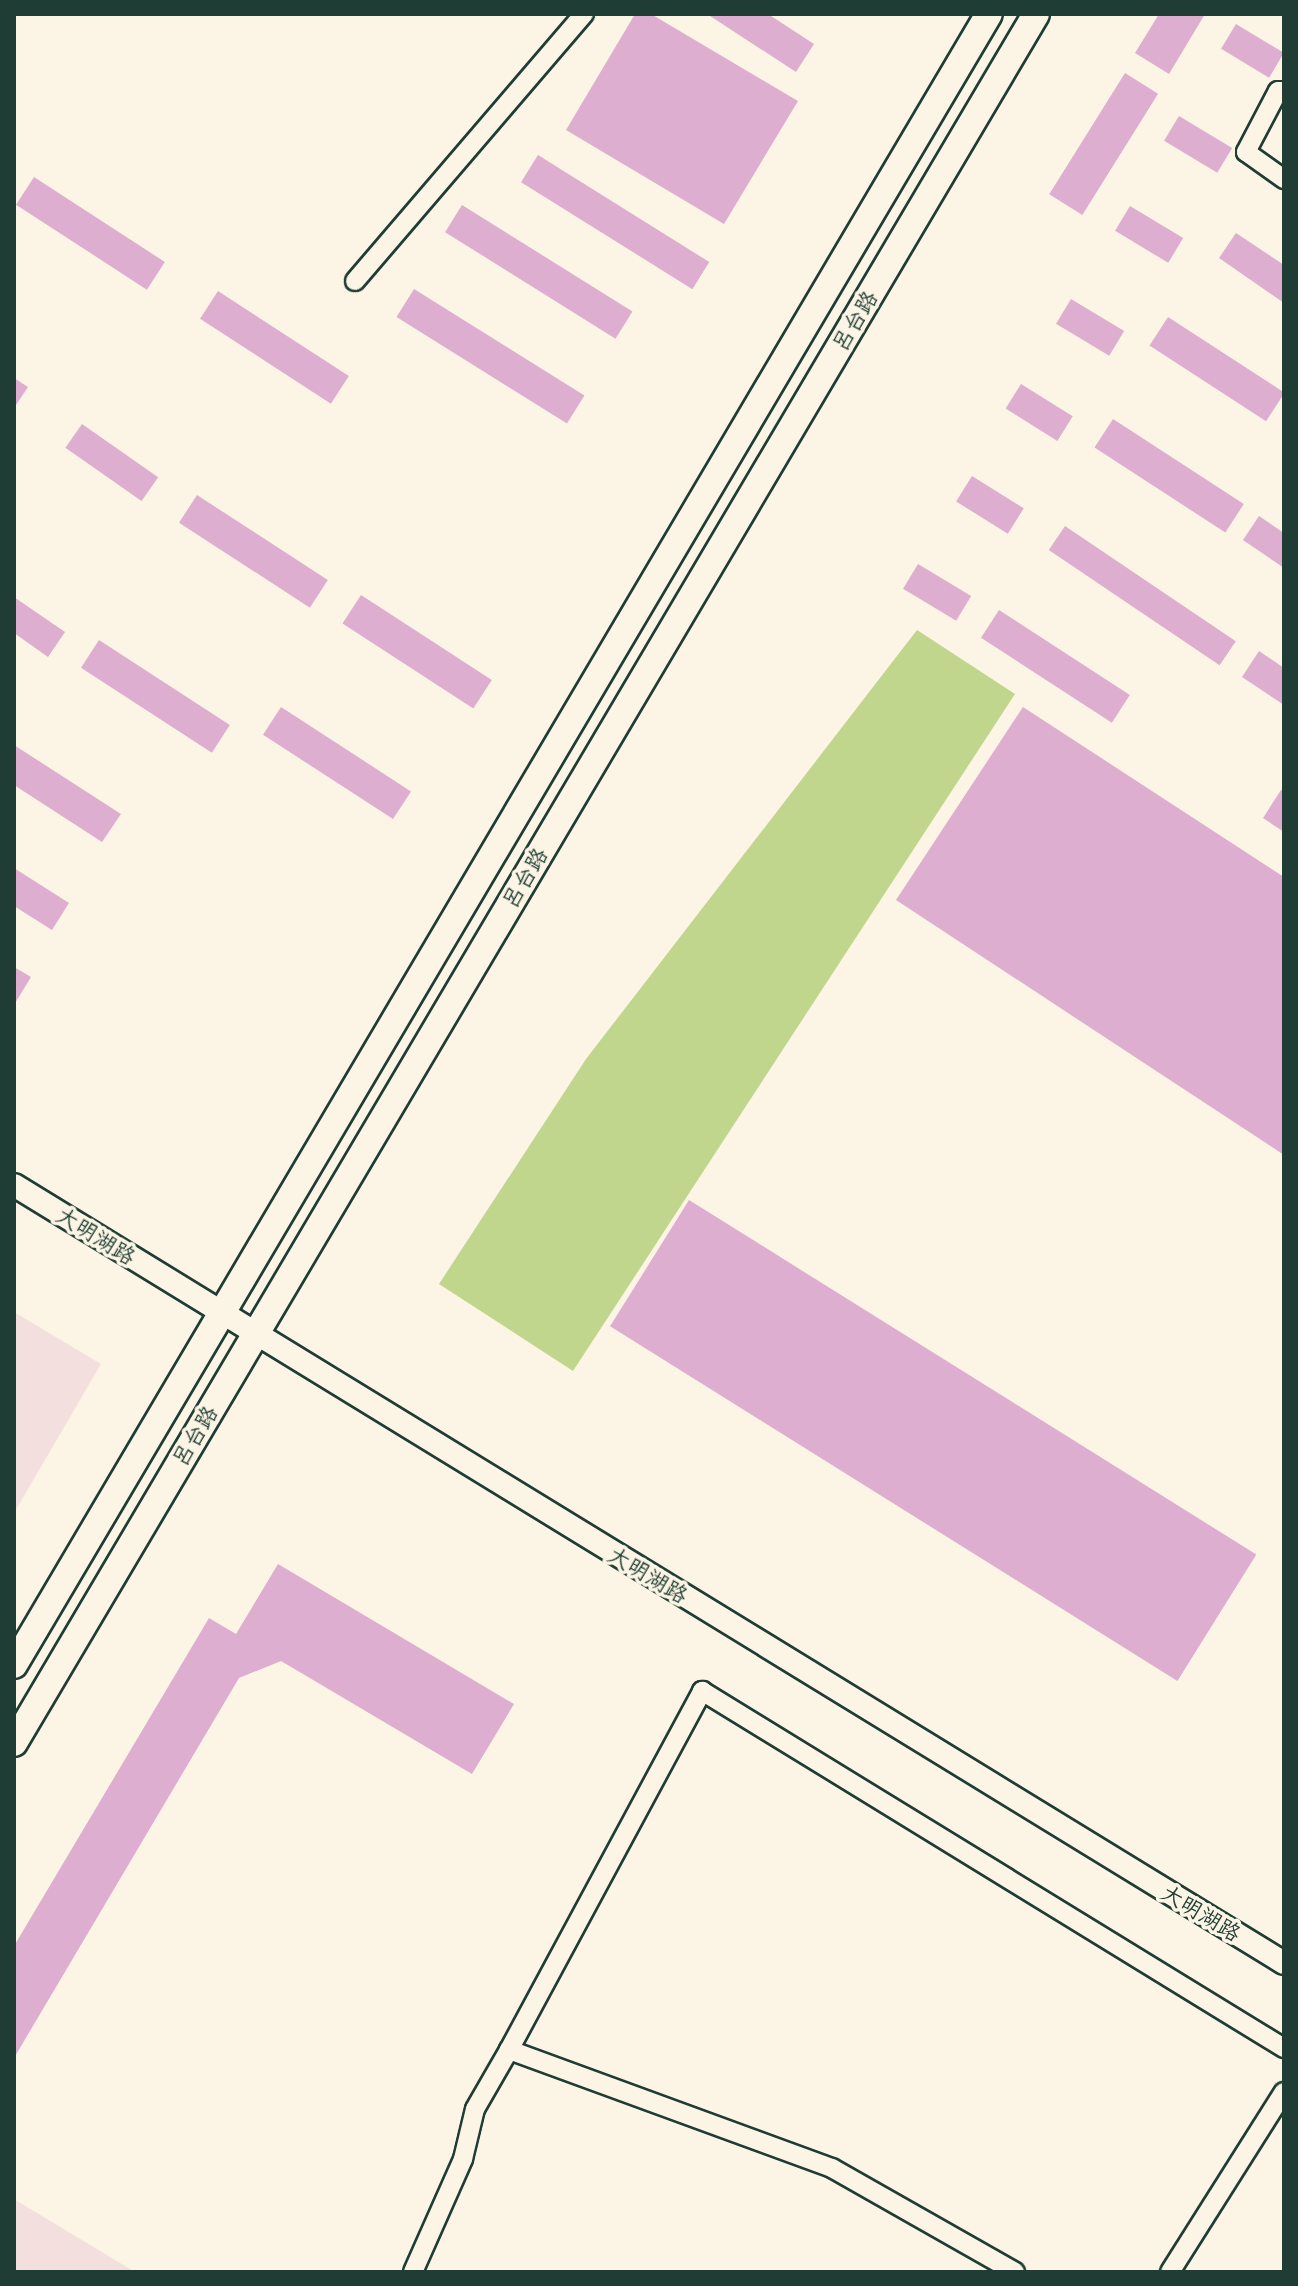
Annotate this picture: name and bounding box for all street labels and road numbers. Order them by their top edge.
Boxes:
street label: 吕台路 [827,286,883,356]
street label: 吕台路 [497,843,553,913]
street label: 大明湖路 [52,1201,140,1271]
street label: 吕台路 [167,1401,223,1471]
street label: 大明湖路 [603,1541,693,1609]
street label: 大明湖路 [1156,1879,1246,1947]

